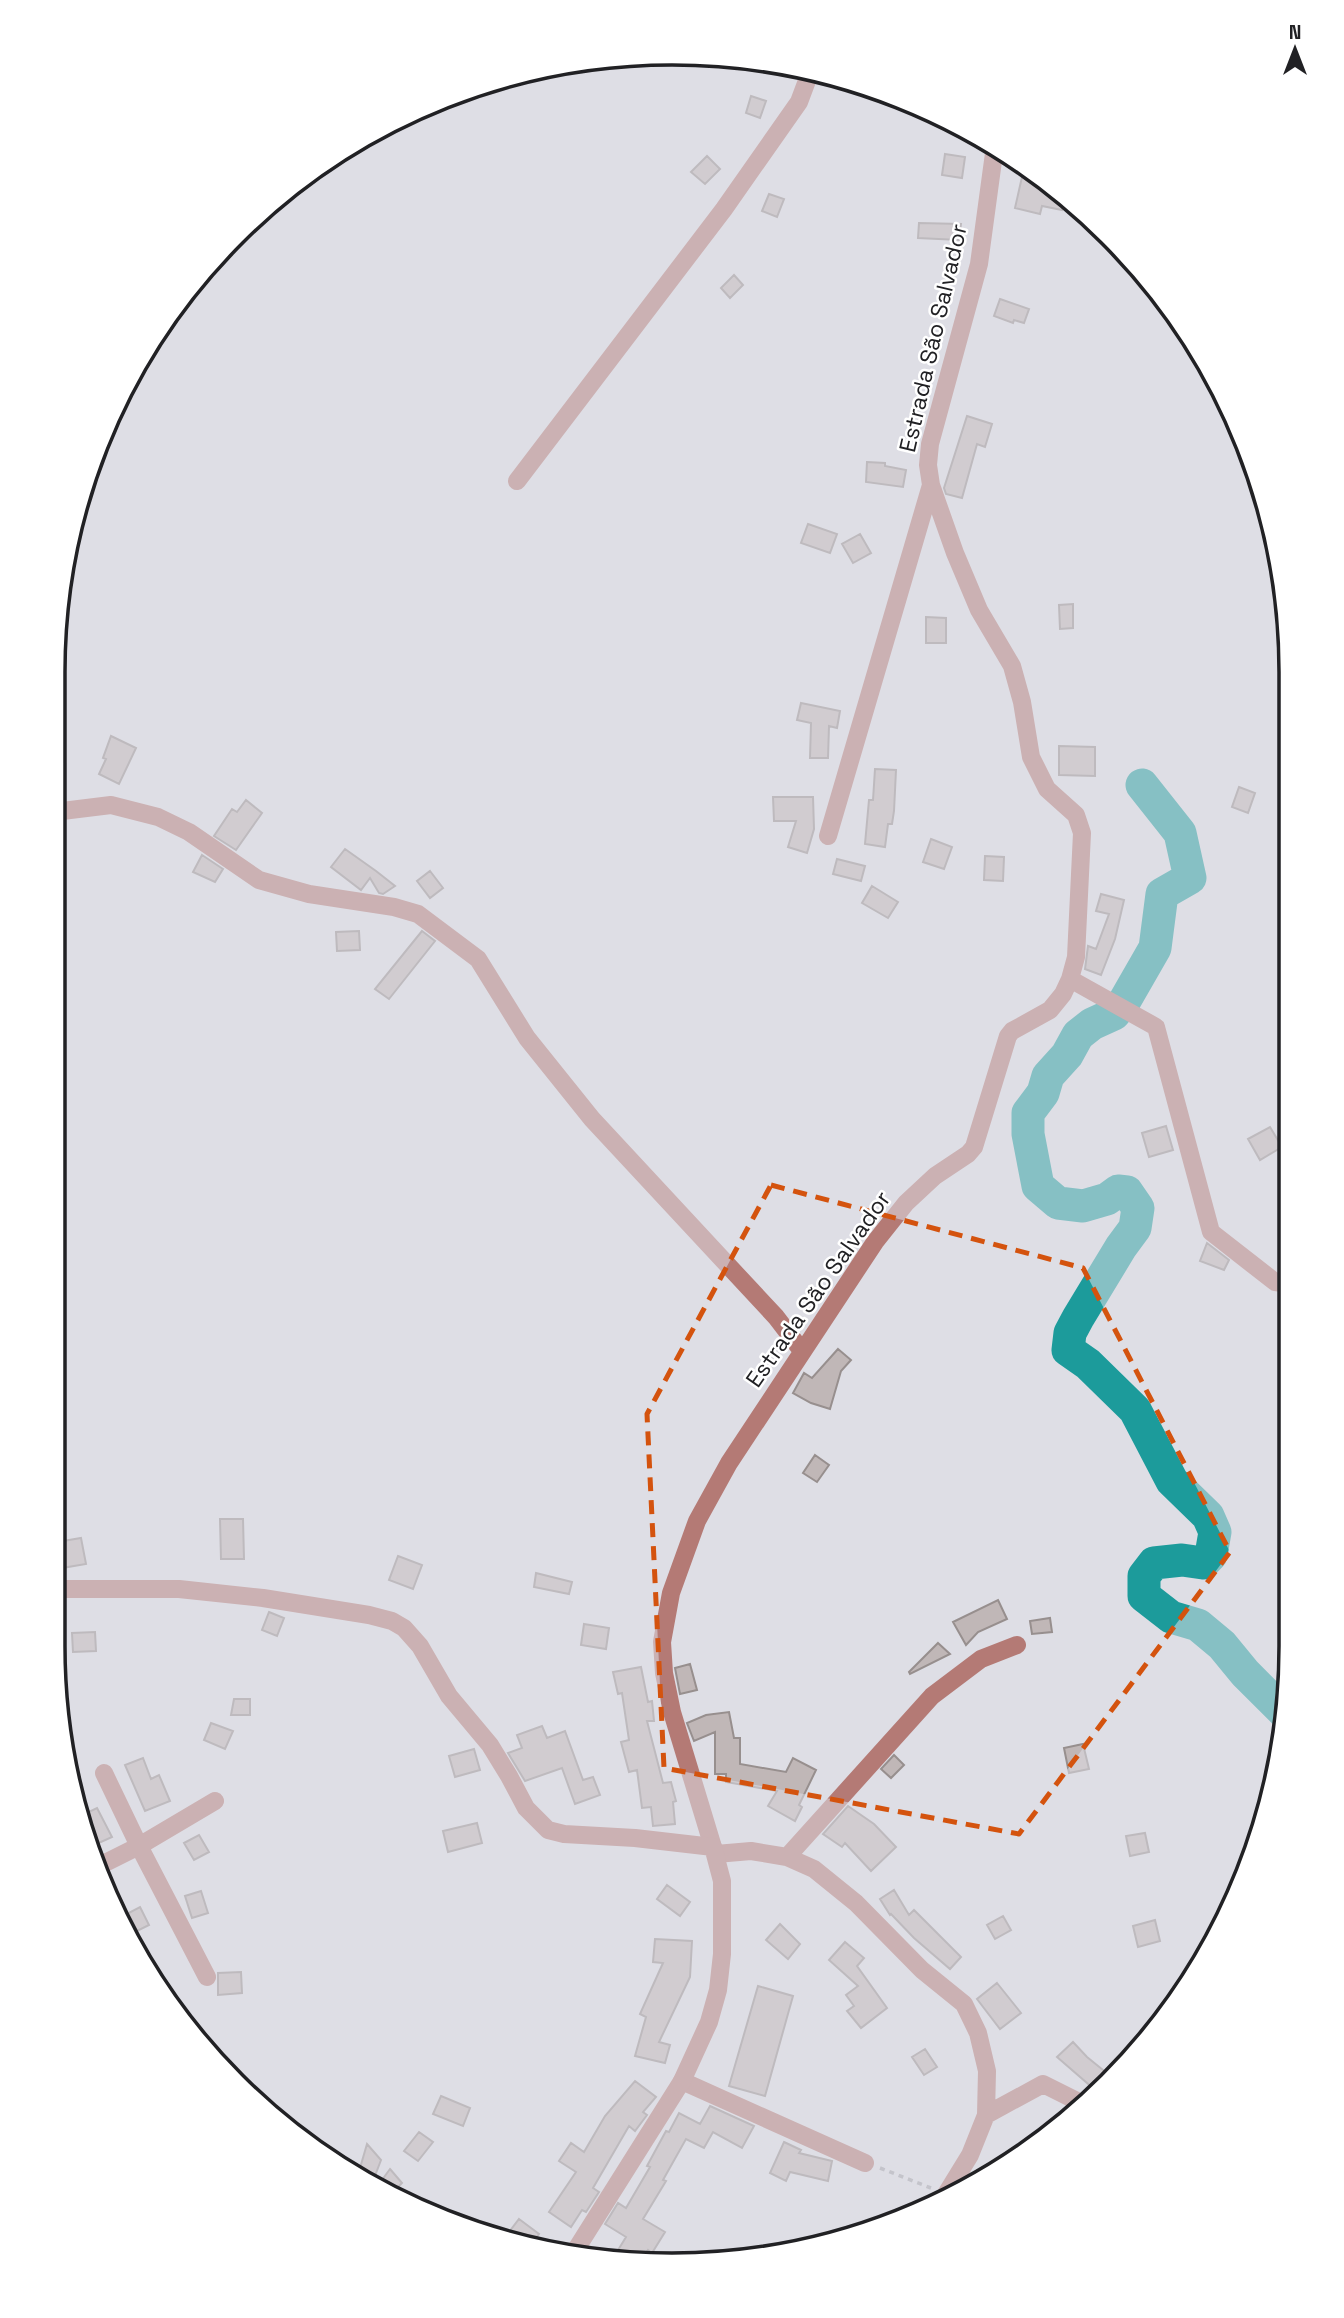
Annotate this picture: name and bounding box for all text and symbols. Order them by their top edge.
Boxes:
north arrow [1260,14,1330,84]
text: N [1289,20,1301,45]
street label: Estrada São Salvador [892,221,974,455]
street label: Estrada São Salvador [739,1185,897,1393]

